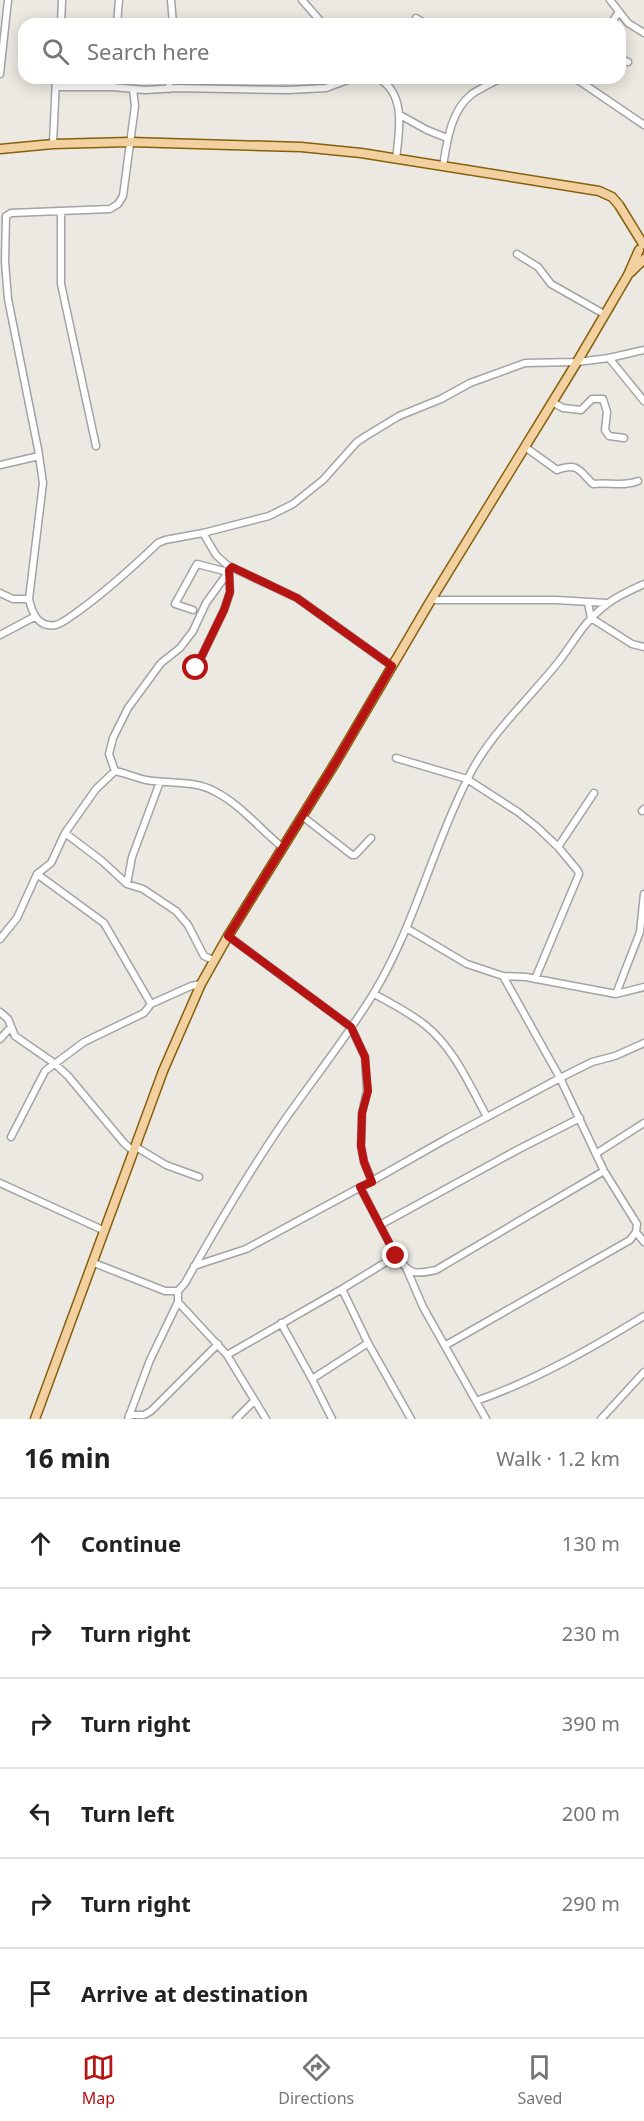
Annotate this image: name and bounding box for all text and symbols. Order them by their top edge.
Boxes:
search box [18,18,626,84]
icon: search [39,35,72,68]
text: Search here [87,36,209,66]
route start [182,654,208,680]
route end [382,1242,408,1268]
text: 16 min [24,1440,111,1476]
text: Walk · 1.2 km [496,1445,620,1472]
icon: ahead [24,1527,57,1560]
text: Continue [81,1528,181,1558]
text: 130 m [562,1530,620,1557]
icon: right [24,1617,57,1650]
text: Turn right [81,1618,191,1648]
text: 230 m [562,1620,620,1647]
icon: right [24,1707,57,1740]
text: Turn right [81,1708,191,1738]
text: 390 m [562,1710,620,1737]
icon: left [24,1797,57,1830]
text: Turn left [81,1798,175,1828]
text: 200 m [562,1800,620,1827]
icon: right [24,1887,57,1920]
text: Turn right [81,1888,191,1918]
text: 290 m [562,1890,620,1917]
icon: arrive [24,1977,57,2010]
text: Arrive at destination [81,1978,308,2008]
tab: Map [82,2051,115,2109]
tab: Directions [278,2051,354,2109]
tab: Saved [518,2051,562,2109]

